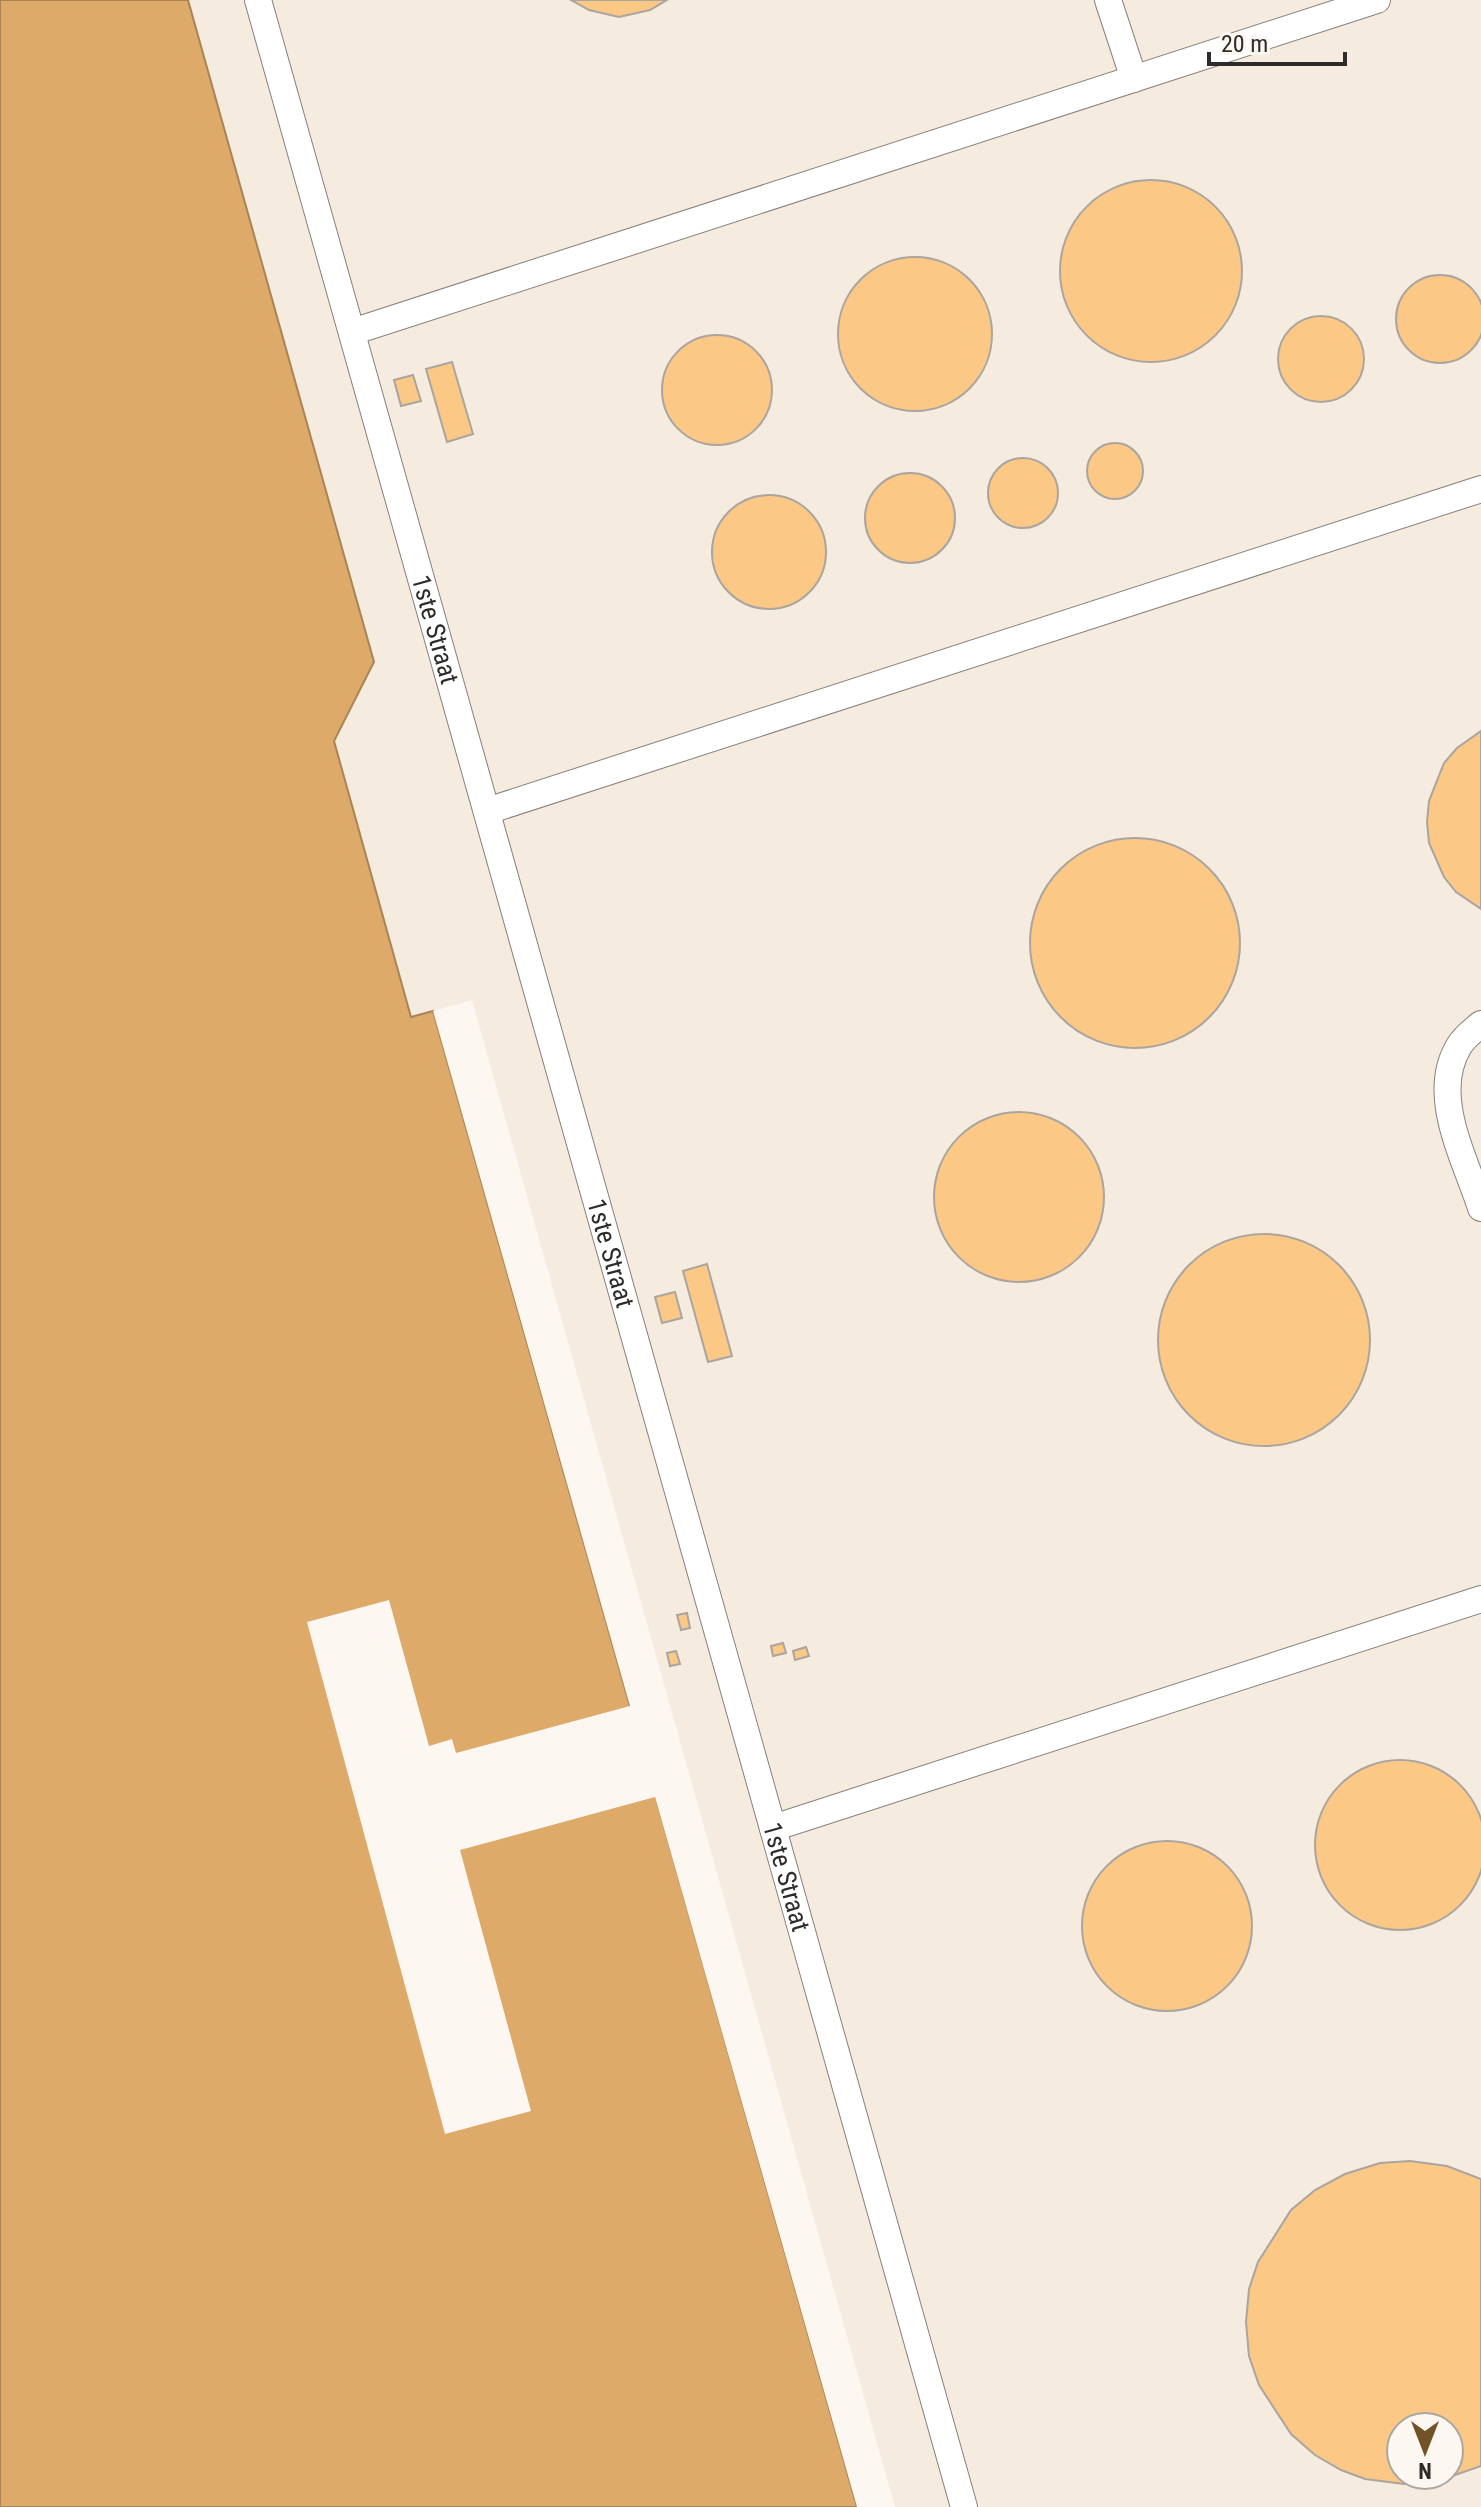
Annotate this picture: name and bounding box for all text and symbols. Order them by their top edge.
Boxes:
scale bar [1209,16,1345,66]
text: 20 m [1221,30,1268,58]
street label: 1ste Straat [406,572,465,687]
street label: 1ste Straat [581,1195,641,1311]
street label: 1ste Straat [757,1819,816,1935]
north arrow [1385,2411,1465,2491]
text: N [1418,2458,1432,2483]

